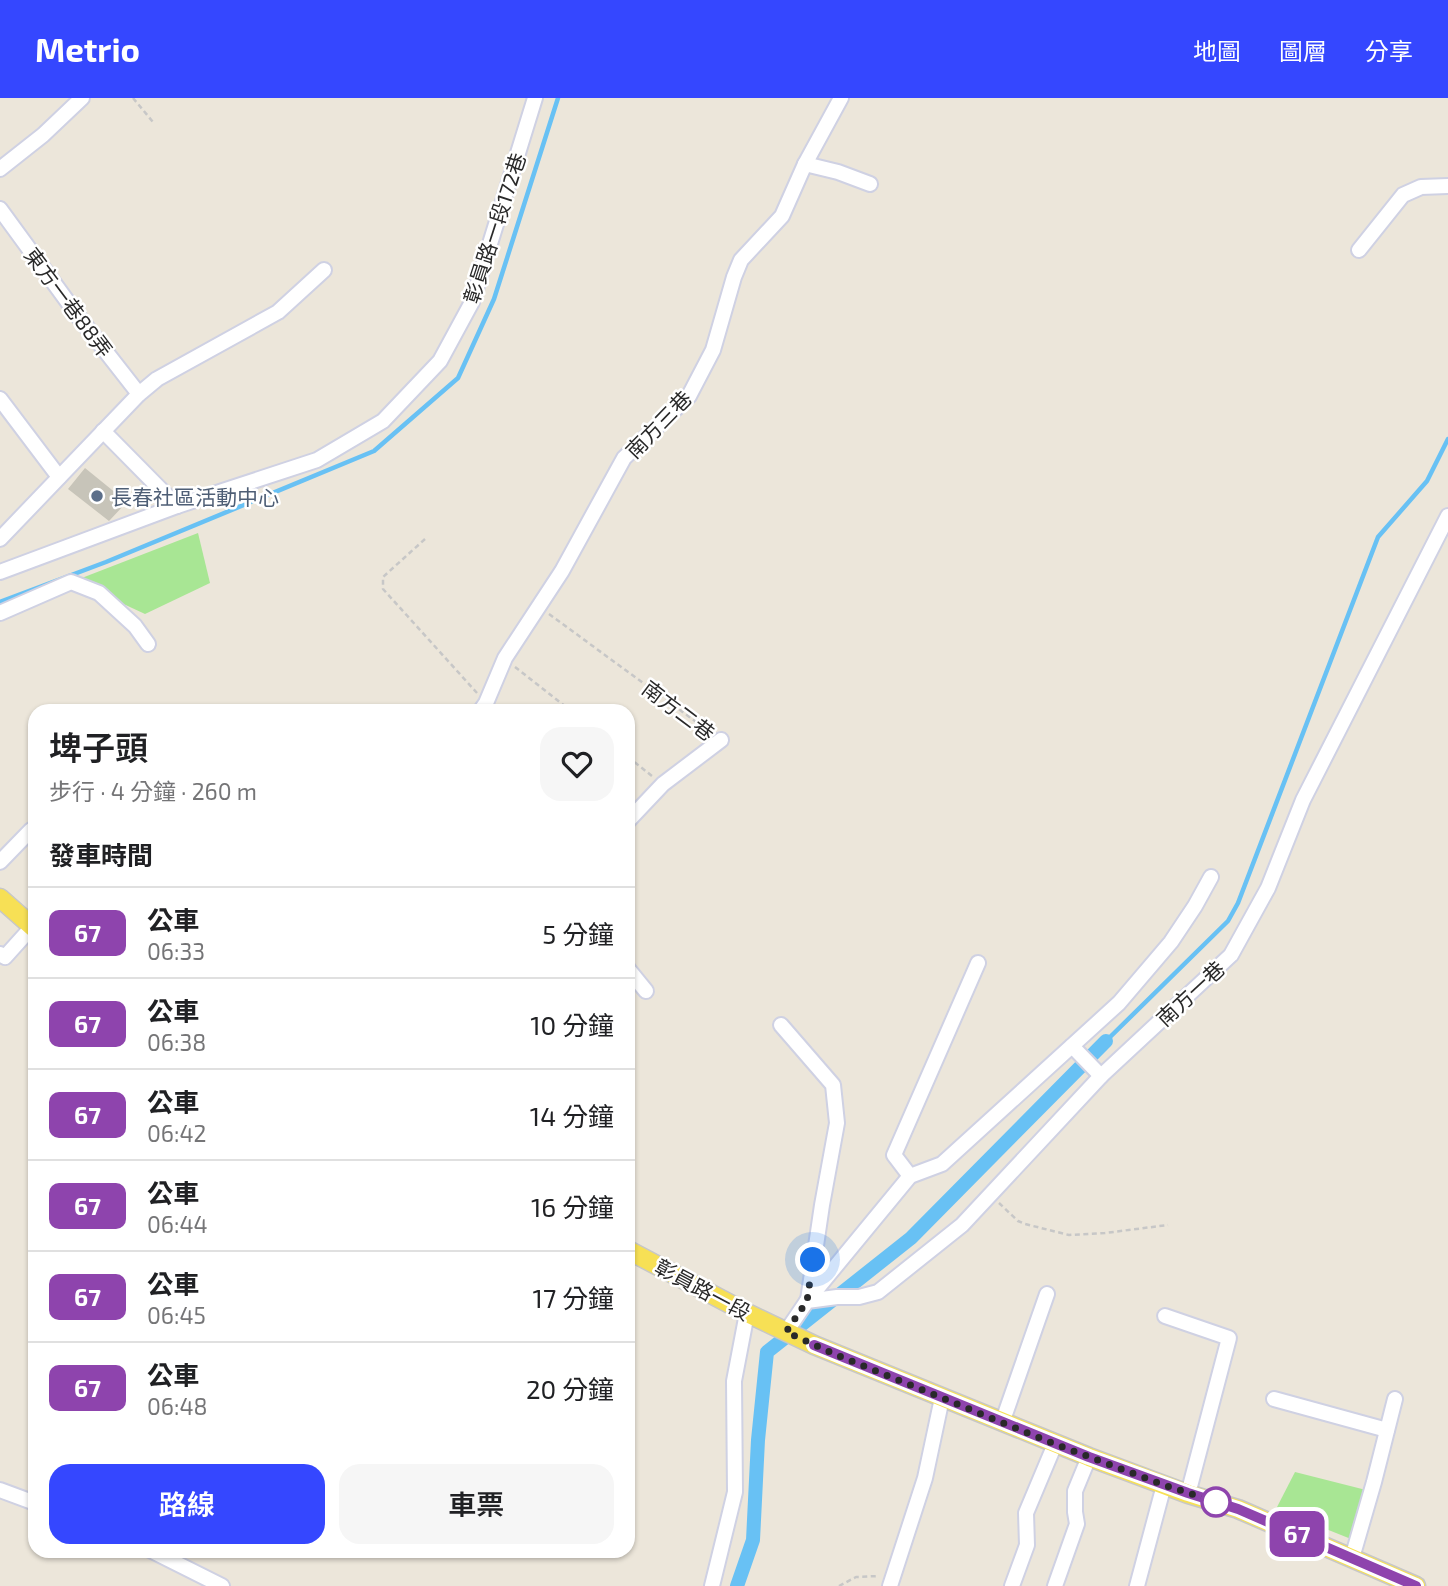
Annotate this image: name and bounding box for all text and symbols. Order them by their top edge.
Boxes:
text: Metrio [35,29,140,69]
text: 地圖 [1193,36,1241,65]
text: 圖層 [1279,36,1327,65]
text: 分享 [1365,36,1413,65]
street label: 彰員路一段172巷 [458,150,530,306]
street label: 東方一巷88弄 [20,242,118,362]
street label: 南方三巷 [620,385,696,463]
place label: 長春社區活動中心 [111,484,279,509]
marker: 長春社區活動中心 [89,488,105,504]
street label: 南方二巷 [638,675,720,745]
text: 埤子頭 [49,727,148,767]
button: heart [540,727,614,801]
text: 步行 · 4 分鐘 · 260 m [49,777,257,805]
text: 發車時間 [49,839,153,870]
text: 公車 [147,904,199,935]
text: 67 [74,918,101,947]
text: 5 分鐘 [542,918,614,949]
text: 06:33 [147,937,205,965]
street label: 南方一巷 [1151,955,1229,1031]
text: 公車 [147,995,199,1026]
text: 67 [74,1009,101,1038]
text: 10 分鐘 [530,1009,614,1040]
text: 06:38 [147,1028,206,1056]
text: 公車 [147,1086,199,1117]
text: 67 [74,1100,101,1129]
text: 14 分鐘 [530,1100,614,1131]
text: 06:42 [147,1119,207,1147]
text: 公車 [147,1177,199,1208]
text: 67 [74,1191,101,1220]
text: 16 分鐘 [531,1191,614,1222]
text: 06:44 [147,1210,208,1238]
your location [795,1242,830,1277]
street label: 彰員路一段 [651,1253,755,1325]
text: 公車 [147,1268,199,1299]
text: 67 [74,1282,101,1311]
text: 17 分鐘 [533,1282,614,1313]
text: 06:45 [147,1301,206,1329]
text: 公車 [147,1359,199,1390]
text: 67 [74,1373,101,1402]
text: 20 分鐘 [526,1373,614,1404]
text: 06:48 [147,1392,208,1420]
button: 路線 [49,1464,325,1544]
button: 車票 [339,1464,614,1544]
unlabelled marker [1201,1487,1231,1517]
line badge: 67 [1266,1511,1328,1557]
text: 67 [1284,1519,1310,1548]

